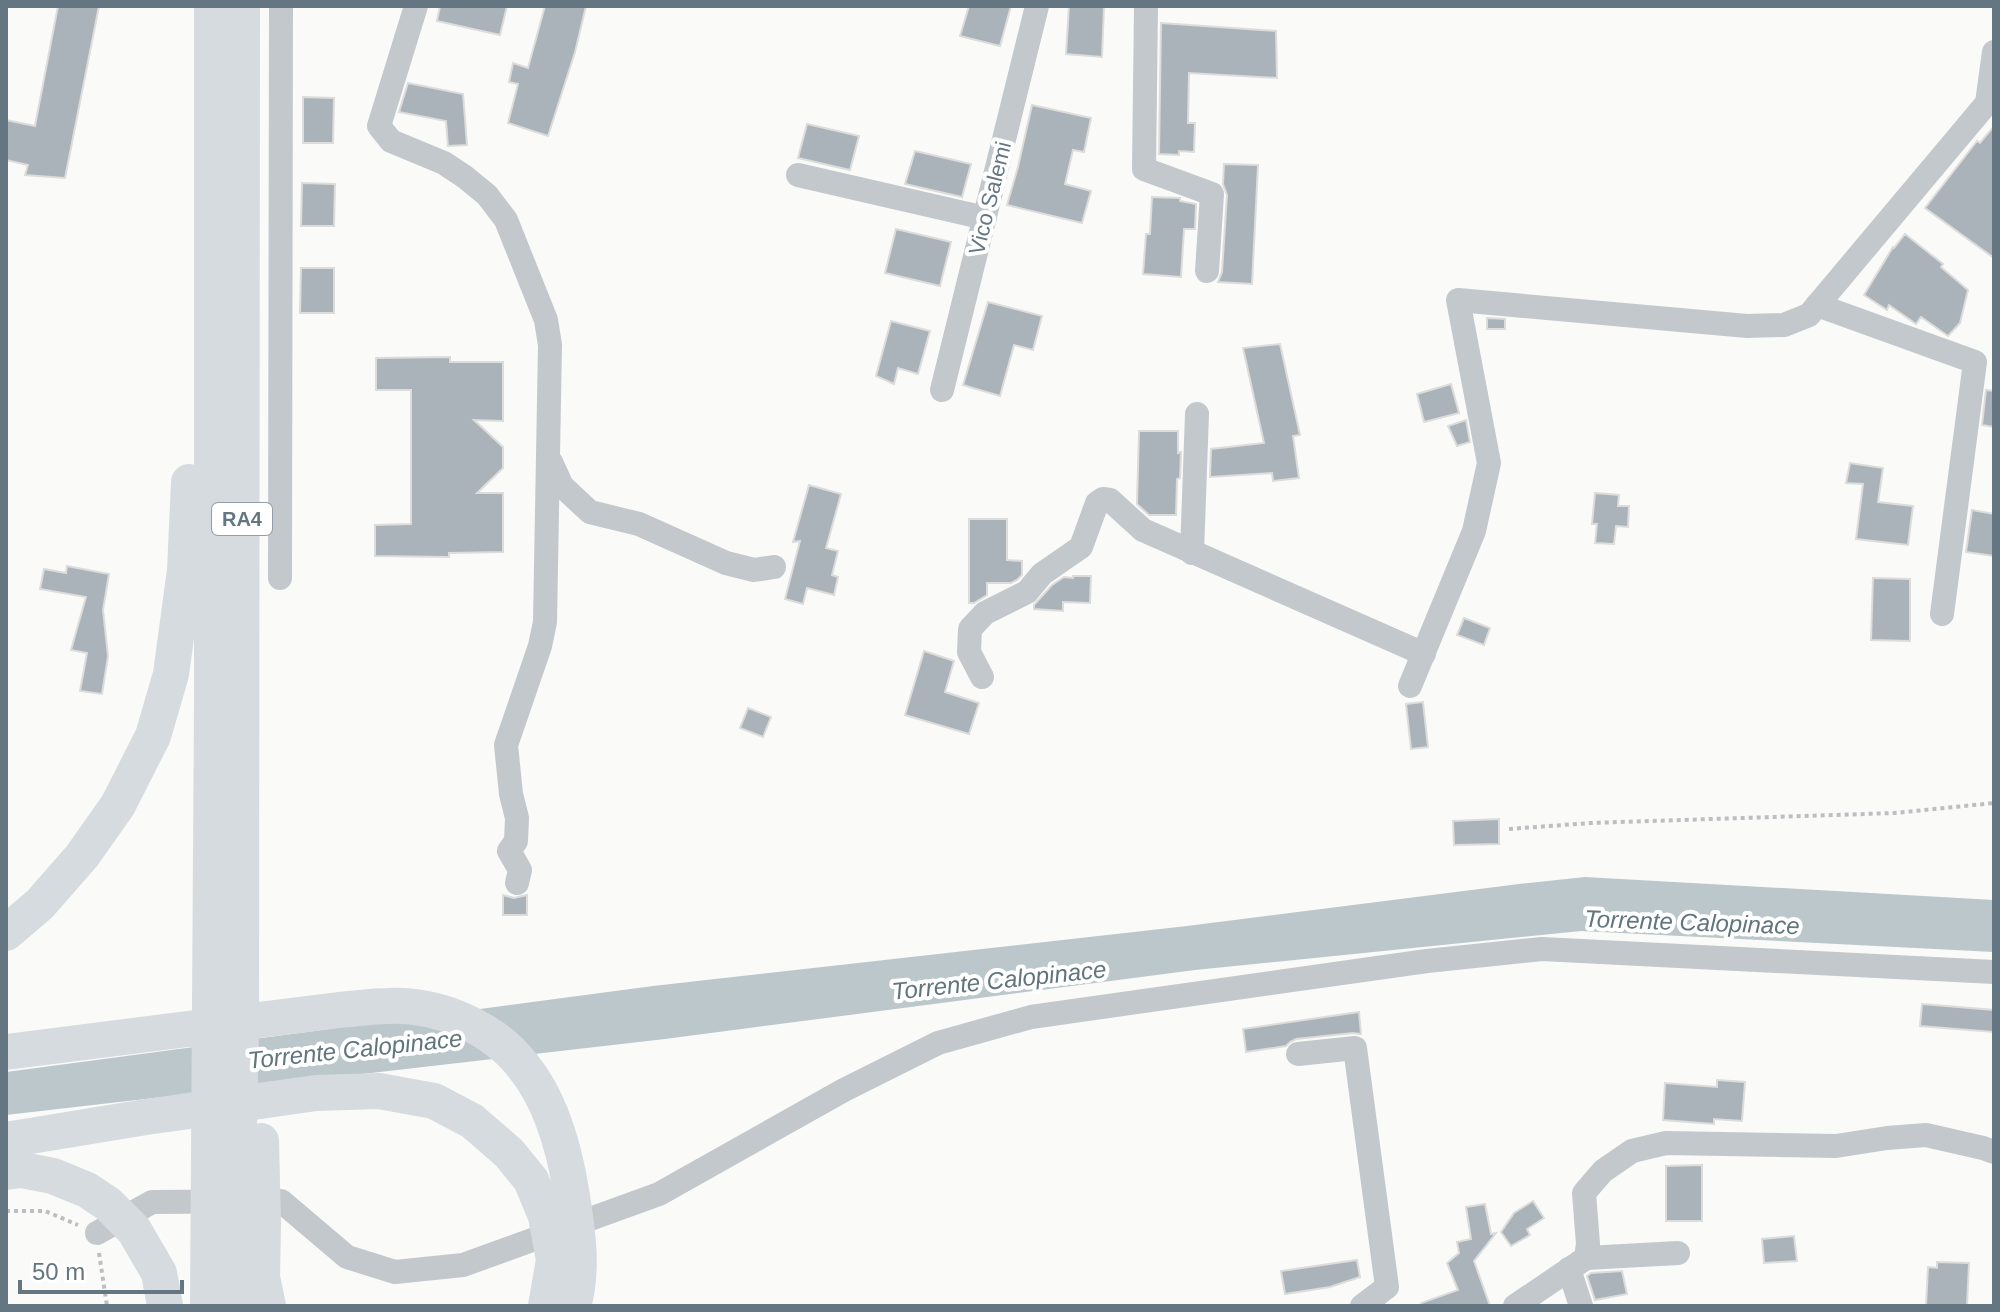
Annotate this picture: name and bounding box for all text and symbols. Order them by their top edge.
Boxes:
street label: Vico Salemi [964,139,1016,257]
road number: RA4 [212,503,272,535]
water label: Torrente Calopinace [1584,905,1800,939]
water label: Torrente Calopinace [891,955,1107,1005]
water label: Torrente Calopinace [247,1024,463,1074]
scale bar [20,1244,182,1294]
text: 50 m [32,1258,85,1285]

